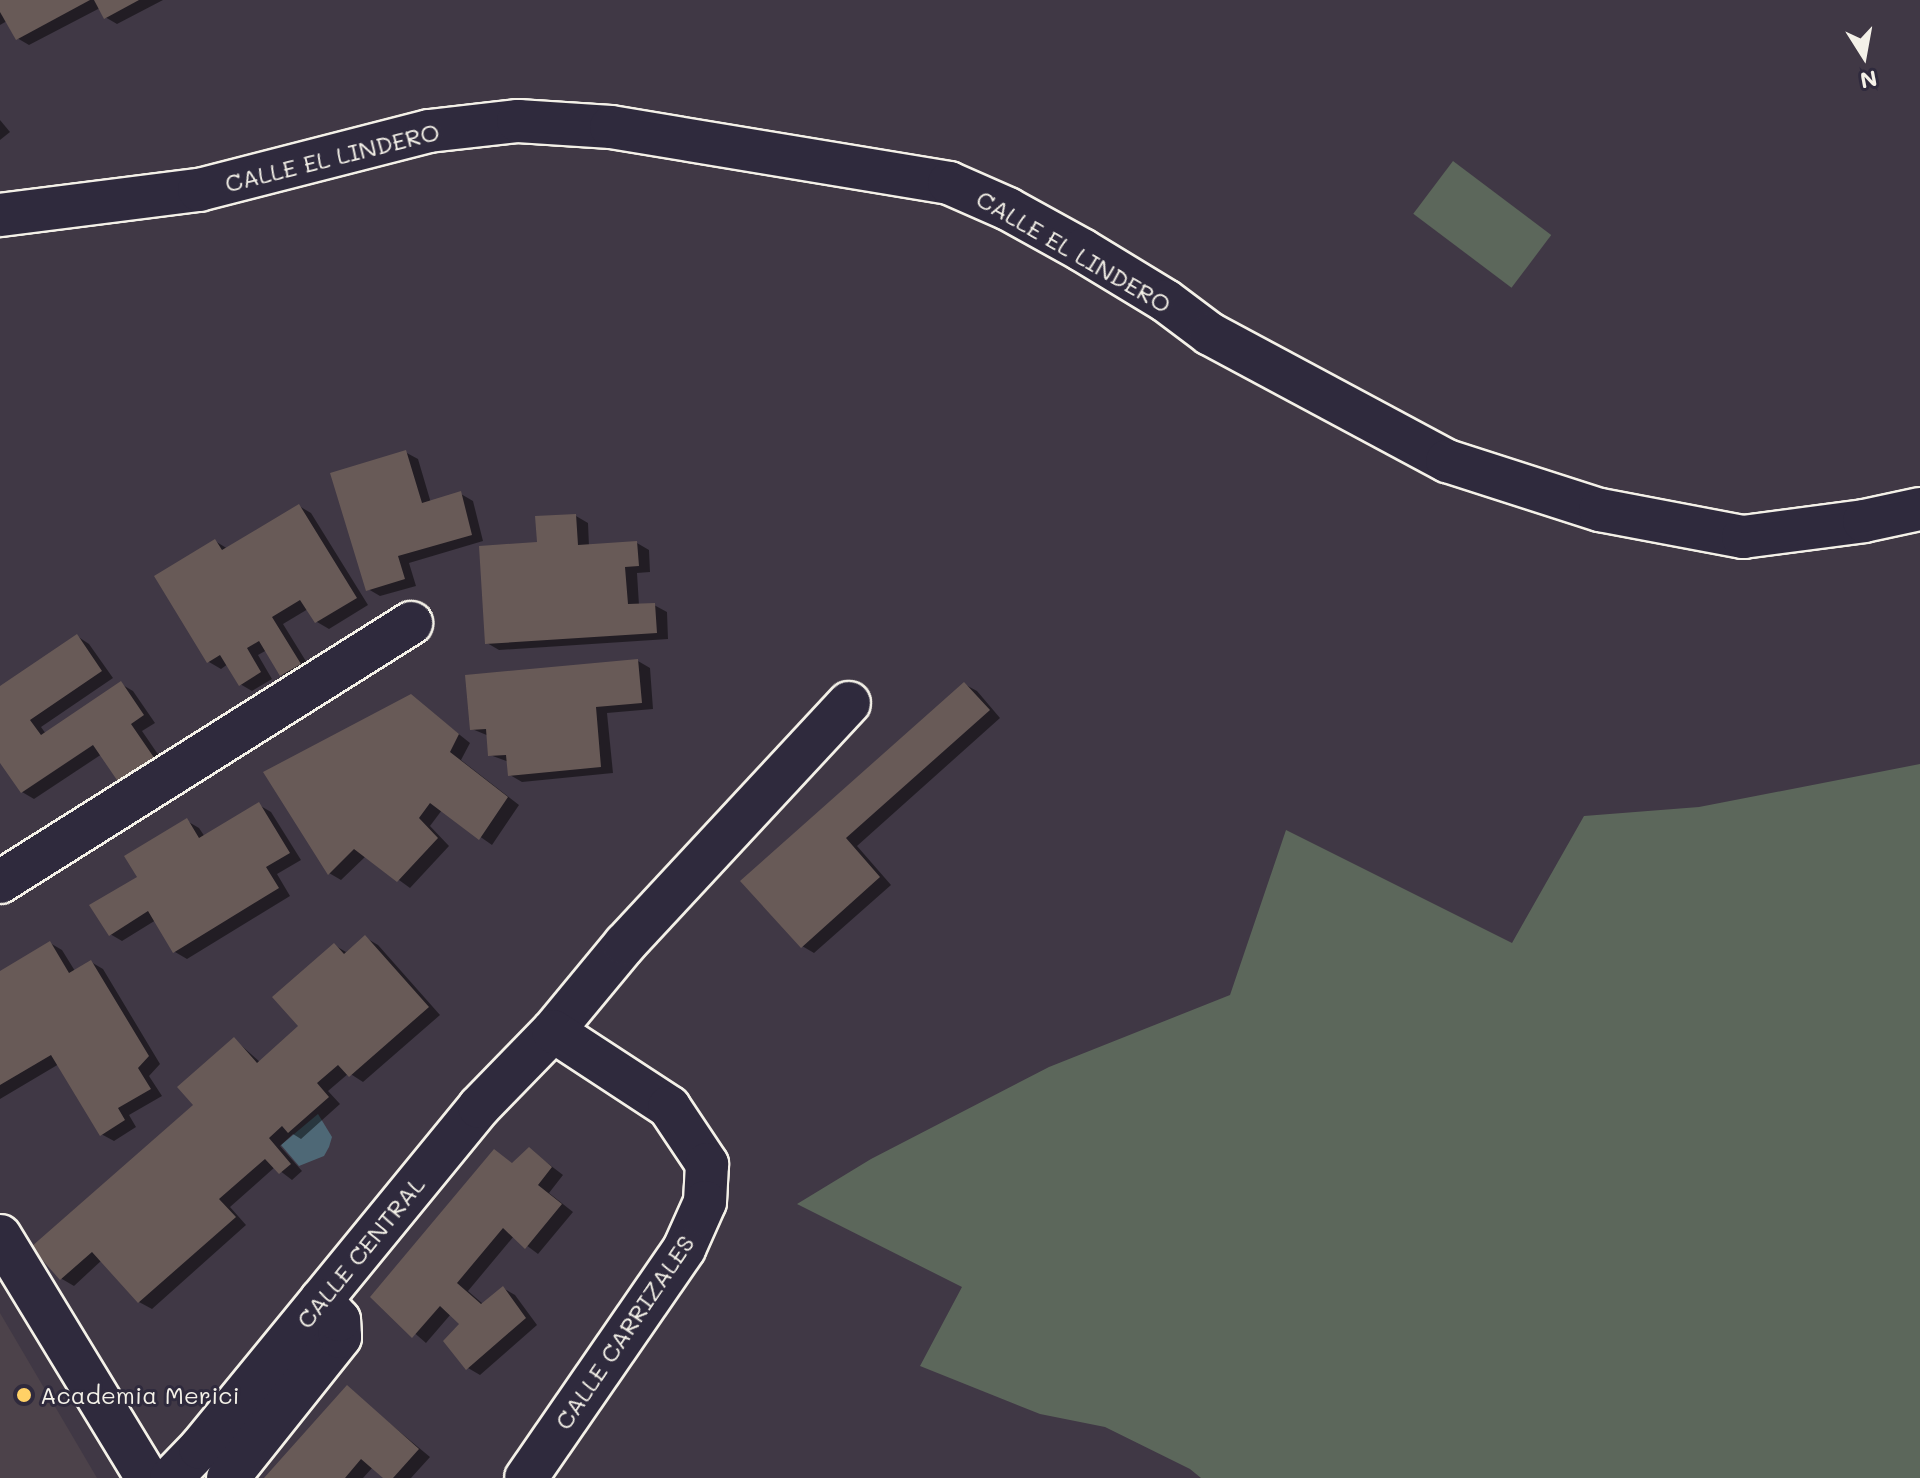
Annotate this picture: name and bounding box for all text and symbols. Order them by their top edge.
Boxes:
north arrow [1824,16,1904,96]
text: N [1858,64,1880,96]
street label: CALLE EL LINDERO [222,116,442,198]
street label: CALLE EL LINDERO [972,184,1176,318]
street label: CALLE CENTRAL [290,1170,430,1334]
street label: CALLE CARRIZALES [548,1229,700,1435]
place label: Academia Merici [40,1381,240,1409]
marker: Academia Merici [15,1386,33,1404]

